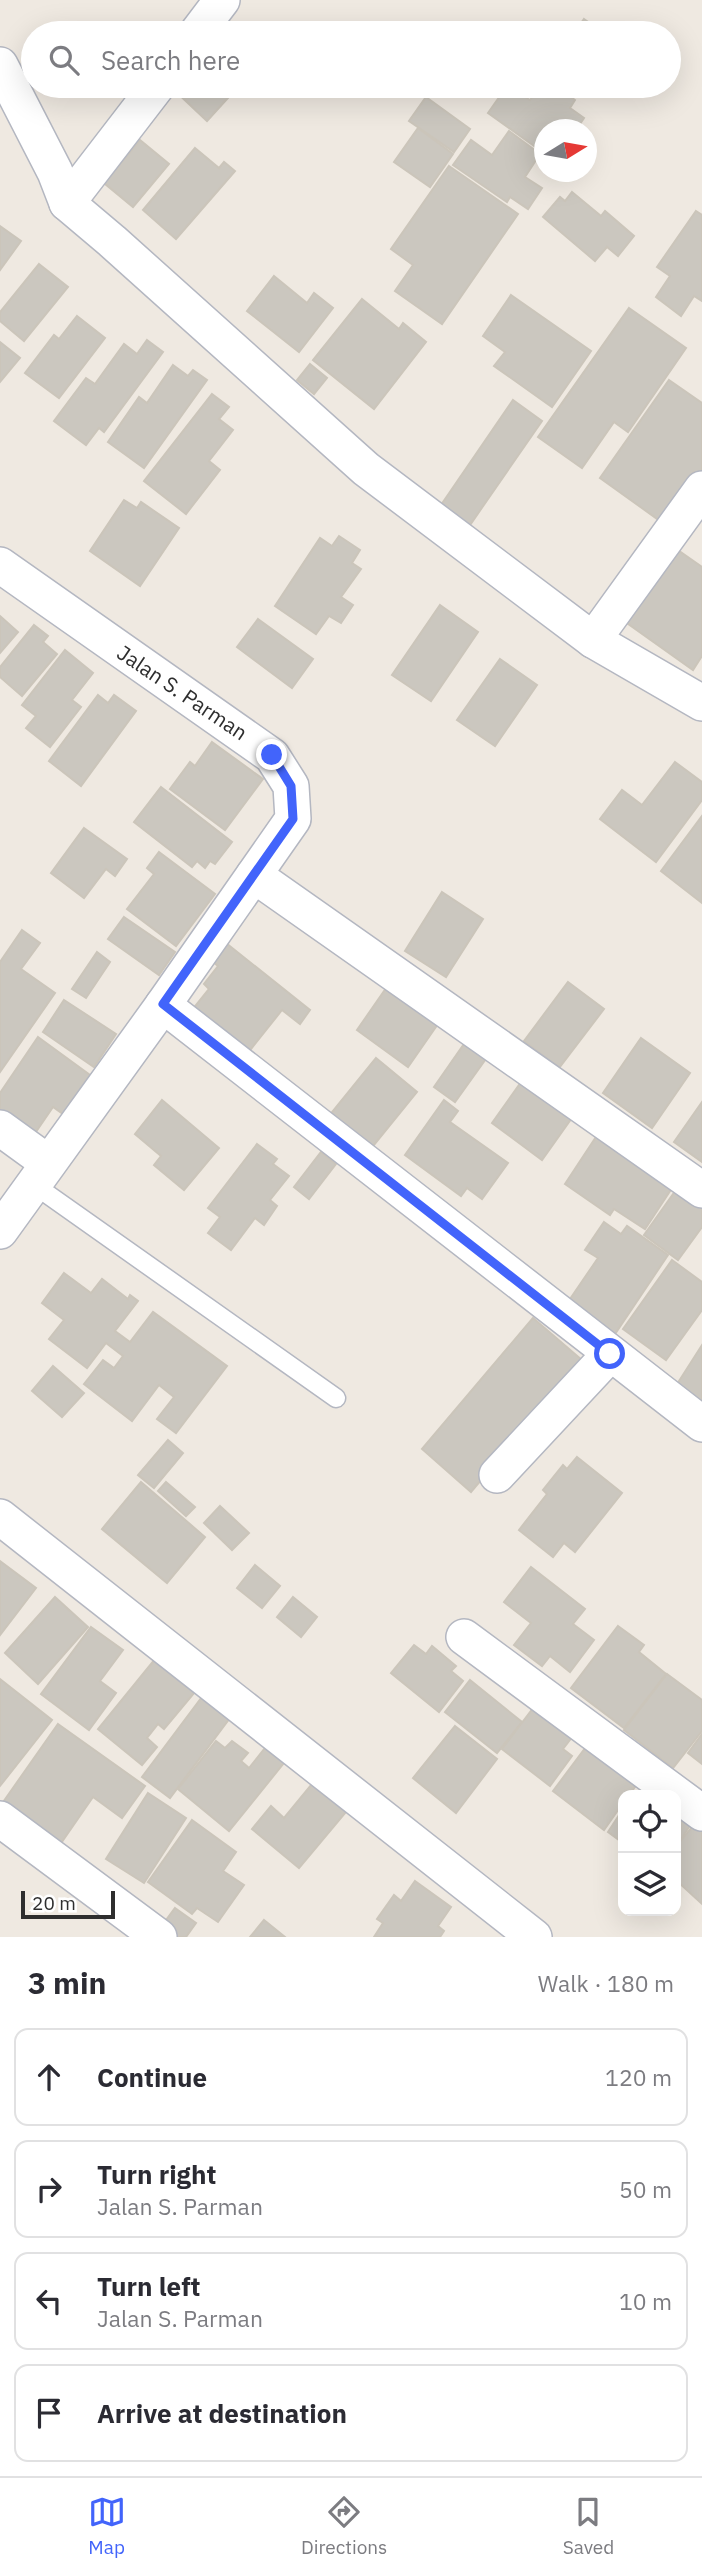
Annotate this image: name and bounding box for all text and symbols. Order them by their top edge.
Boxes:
search box [21,21,681,98]
icon: search [45,41,83,79]
text: Search here [101,43,240,77]
north arrow [534,119,597,182]
street label: Jalan S. Parman [112,638,253,746]
route end [256,739,287,770]
route start [594,1338,625,1369]
map controls [618,1790,681,1916]
button: locate [618,1790,681,1853]
button: layers [618,1853,681,1916]
scale bar [21,1888,116,1920]
text: 20 m [32,1891,76,1915]
text: 3 min [28,1963,106,2002]
text: Walk · 180 m [538,1968,674,1998]
icon: ahead [30,2058,68,2096]
text: Continue [97,2060,207,2094]
text: 120 m [605,2062,672,2092]
text: Turn right [97,2157,216,2191]
icon: right [30,2170,68,2208]
text: 50 m [619,2174,672,2204]
text: Jalan S. Parman [97,2191,263,2221]
text: Turn left [97,2269,200,2303]
icon: left [30,2282,68,2320]
text: 10 m [619,2286,672,2316]
text: Jalan S. Parman [97,2303,263,2333]
icon: arrive [30,2394,68,2432]
text: Arrive at destination [97,2396,347,2430]
tab: Map [88,2493,126,2559]
tab: Directions [301,2493,387,2559]
tab: Saved [563,2493,614,2559]

